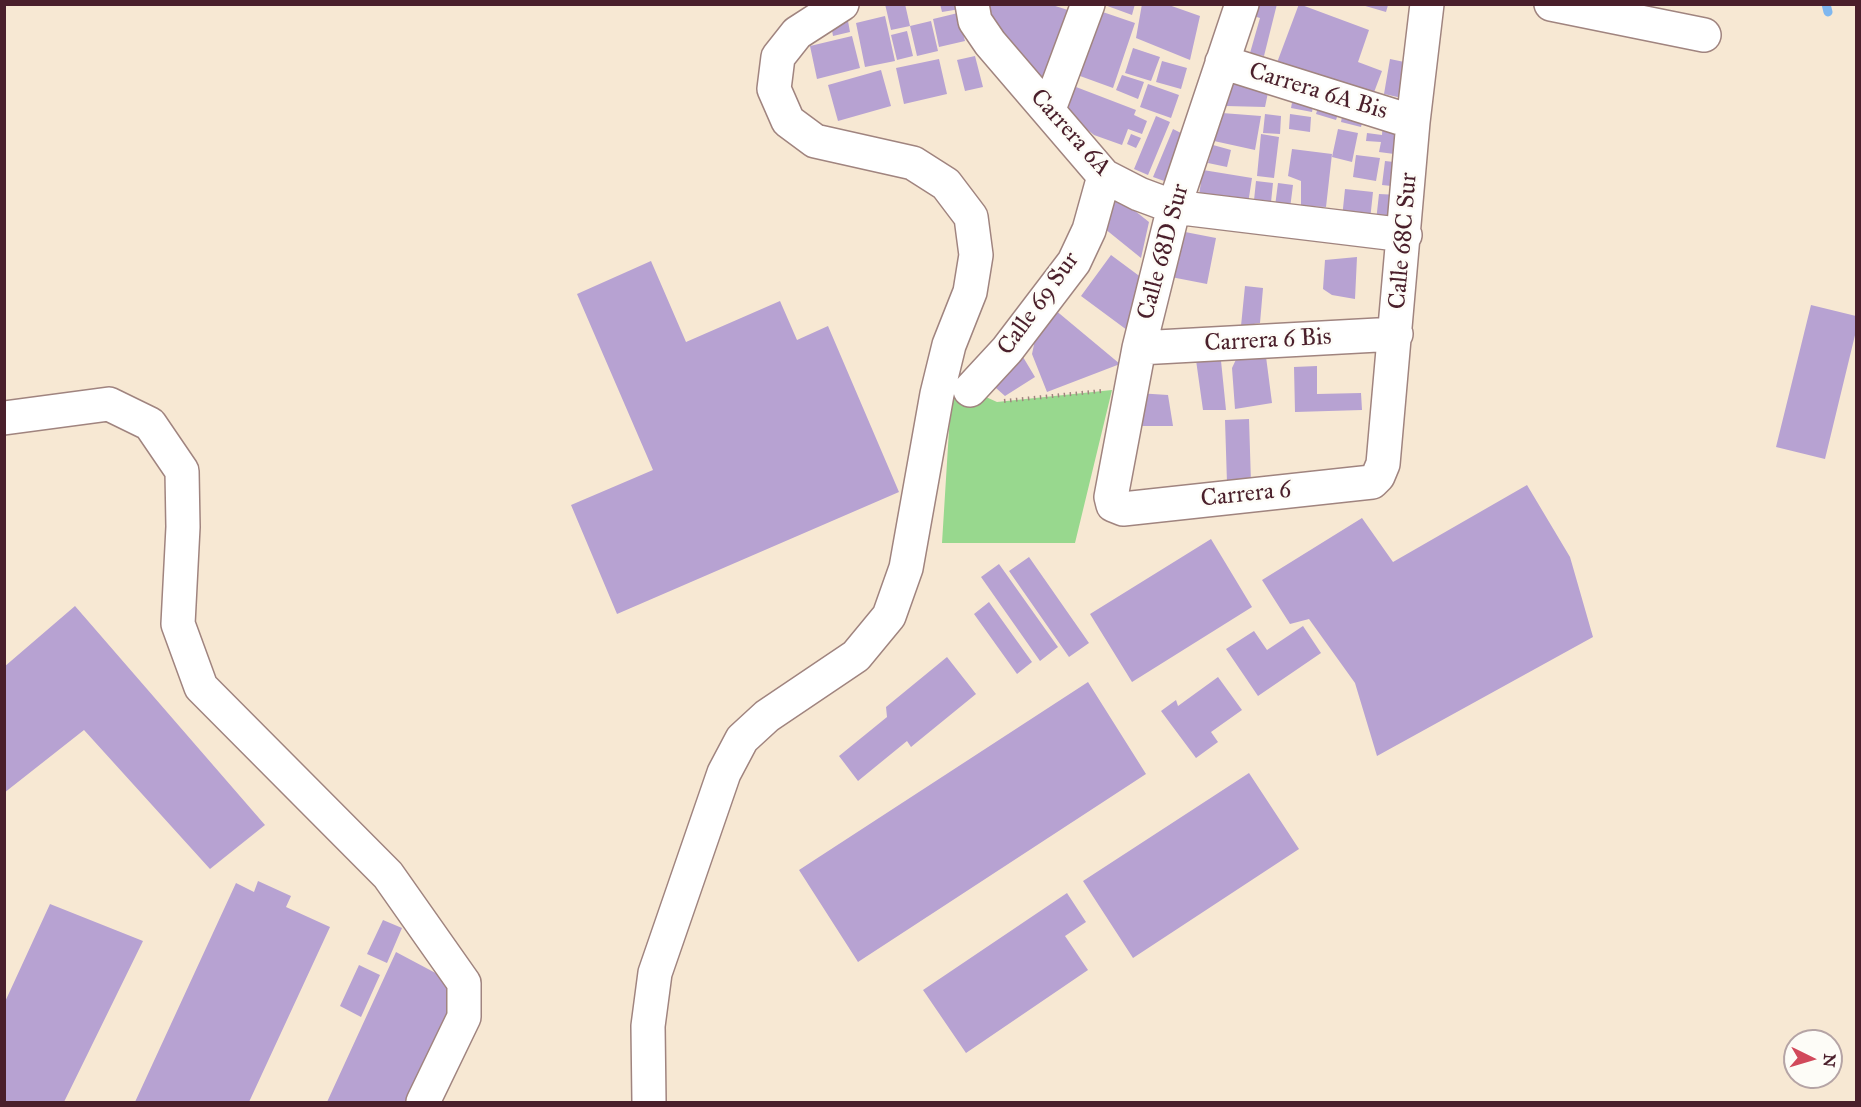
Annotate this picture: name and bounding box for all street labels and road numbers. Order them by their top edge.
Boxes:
street label: Carrera 6A Bis [1245,57,1391,127]
street label: Carrera 6A [1023,84,1117,182]
street label: Calle 68C Sur [1384,172,1424,310]
street label: Calle 68D Sur [1132,181,1196,323]
street label: Calle 69 Sur [992,247,1086,361]
street label: Carrera 6 Bis [1204,323,1332,359]
street label: Carrera 6 [1199,476,1293,514]

